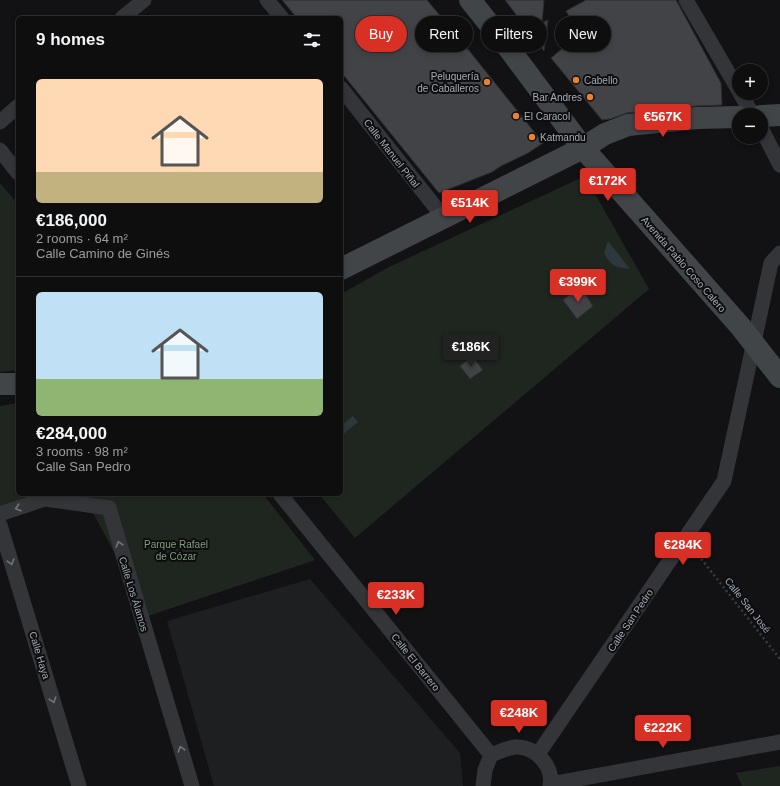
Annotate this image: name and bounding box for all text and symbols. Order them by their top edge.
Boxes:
chip: Buy [355,16,407,52]
chip: Rent [415,16,473,52]
chip: Filters [481,16,547,52]
chip: New [555,16,611,52]
icon: filters [301,29,323,51]
text: 9 homes [36,30,105,49]
map controls [732,64,768,144]
button: + [732,64,768,100]
place label: Peluquería de Caballeros [417,71,479,94]
marker: Cabello [571,75,581,85]
place label: Cabello [584,75,618,86]
marker: Peluquería de Caballeros [482,77,492,87]
place label: Bar Andres [533,92,582,103]
marker: Bar Andres [585,92,595,102]
pin: €567K [635,104,691,138]
icon: home [144,105,216,177]
button: − [732,108,768,144]
text: €567K [644,109,682,124]
marker: El Caracol [511,111,521,121]
place label: El Caracol [524,111,570,122]
street label: Calle Manuel Piñal [362,117,422,190]
marker: Katmandu [527,132,537,142]
place label: Katmandu [540,132,586,143]
pin: €172K [580,168,636,202]
text: €172K [589,173,627,188]
pin: €514K [442,190,498,224]
text: €514K [451,195,489,210]
text: €186,000 [36,211,107,230]
street label: Avenida Pablo Coso Calero [639,214,728,315]
text: 2 rooms · 64 m² [36,231,128,246]
text: Calle Camino de Ginés [36,246,170,261]
pin: €399K [550,269,606,303]
text: €399K [559,274,597,289]
icon: home [144,318,216,390]
pin: €186K [443,334,499,368]
text: €186K [452,339,490,354]
text: €284,000 [36,424,107,443]
text: 3 rooms · 98 m² [36,444,128,459]
text: Calle San Pedro [36,459,131,474]
one-way arrow [15,503,22,512]
pin: €284K [655,532,711,566]
text: €284K [664,537,702,552]
park label: Parque Rafael de Cózar [144,539,208,562]
one-way arrow [115,540,124,547]
street label: Calle Los Álamos [117,555,151,633]
one-way arrow [6,559,15,566]
street label: Calle San José [723,575,773,636]
pin: €233K [368,582,424,616]
text: €233K [377,587,415,602]
street label: Calle San Pedro [605,587,656,654]
street label: Calle Haya [27,630,52,681]
street label: Calle El Barrero [389,631,442,694]
one-way arrow [48,696,57,703]
pin: €248K [491,700,547,734]
text: €248K [500,705,538,720]
pin: €222K [635,715,691,749]
text: €222K [644,720,682,735]
one-way arrow [177,745,186,752]

